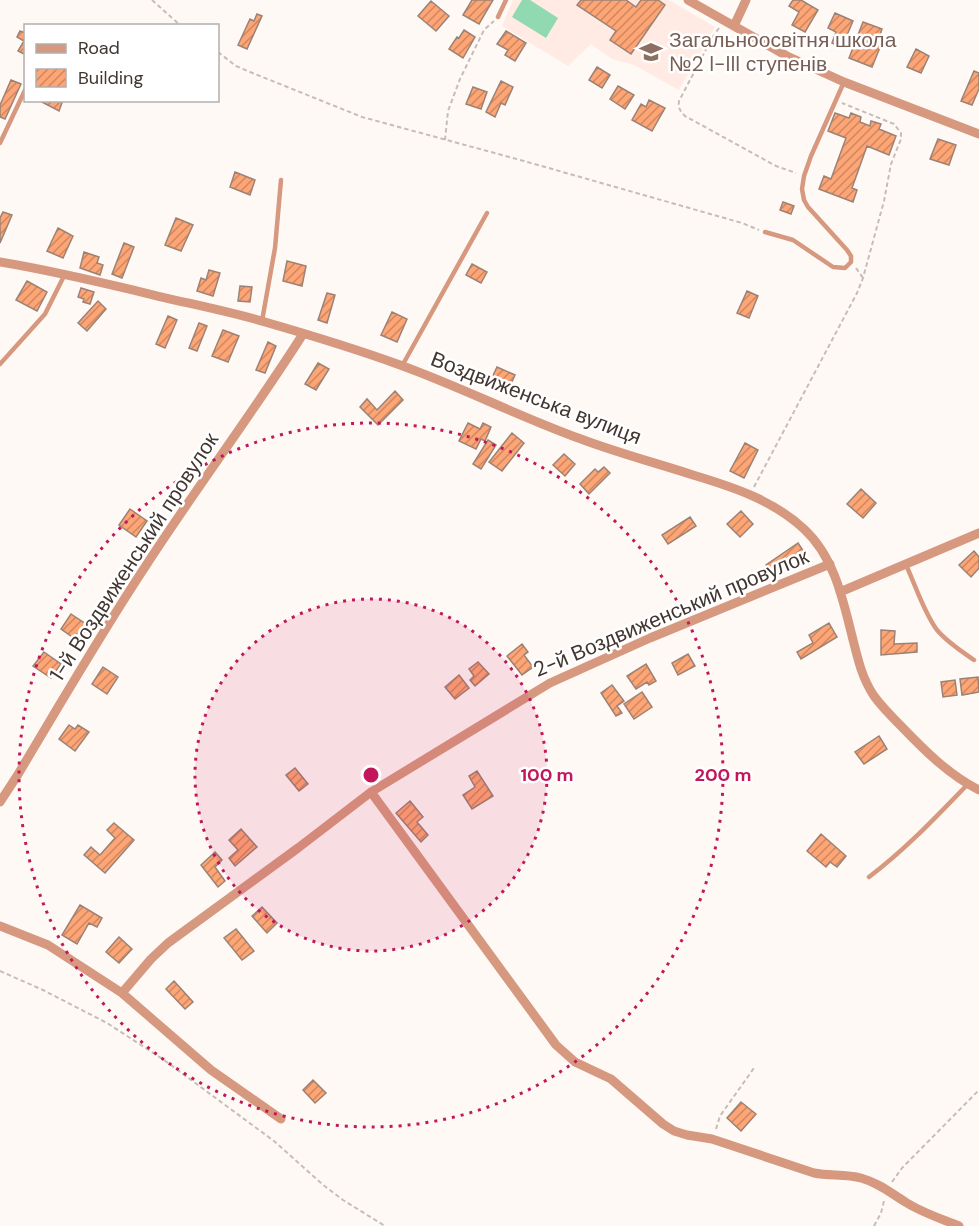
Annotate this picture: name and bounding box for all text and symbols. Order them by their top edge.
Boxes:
legend [24,24,219,102]
place label: Загальноосвітня школа №2 I-III ступенів [669,26,897,78]
text: Road [78,36,120,60]
school or university icon: Загальноосвітня школа №2 I-III ступенів [638,39,664,65]
text: Building [78,66,143,90]
street label: Воздвиженська вулиця [427,345,645,451]
street label: 1-й Воздвиженський провулок [43,427,225,687]
street label: 2-й Воздвиженський провулок [529,542,814,684]
text: 100 m [520,763,574,787]
text: 200 m [695,763,751,787]
centre of rings [361,765,381,785]

